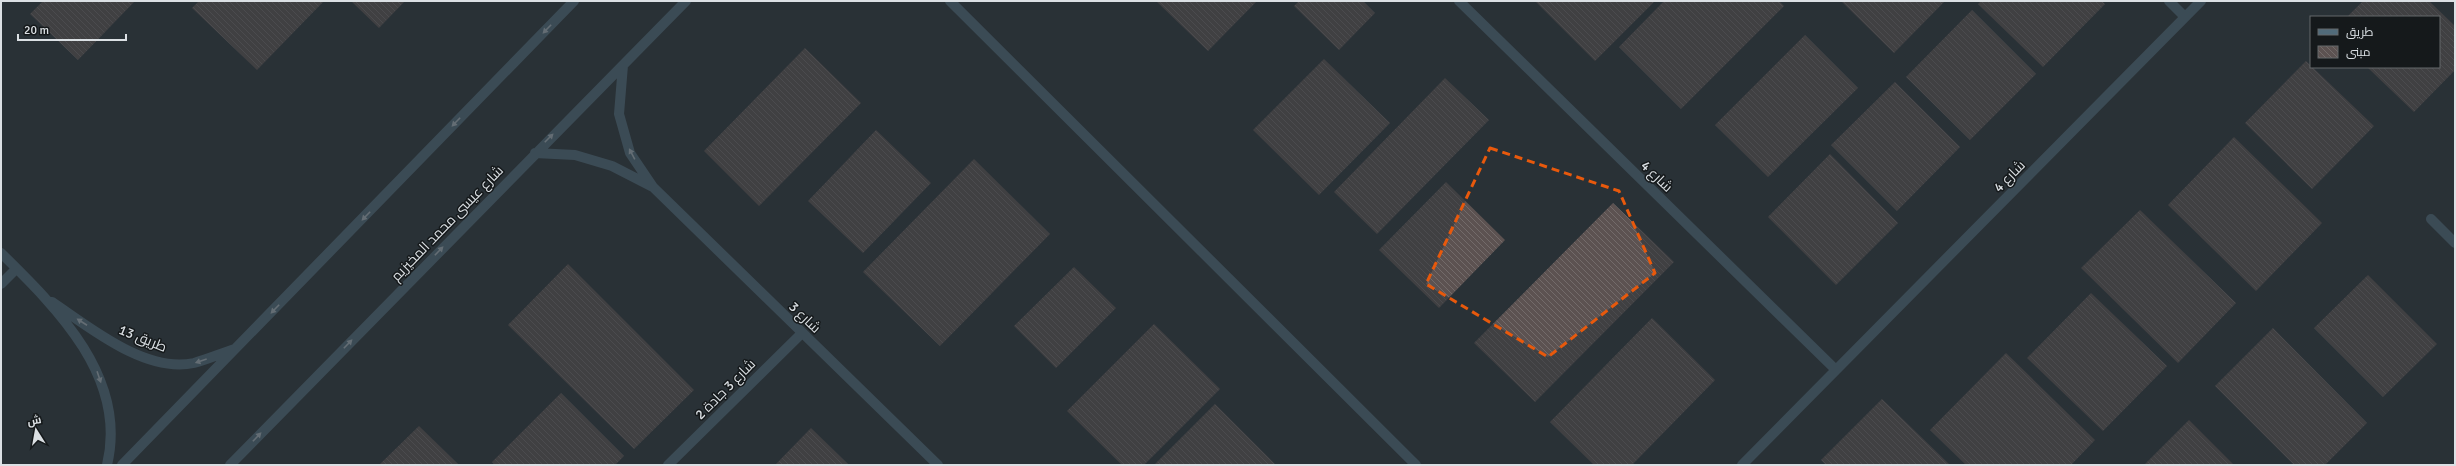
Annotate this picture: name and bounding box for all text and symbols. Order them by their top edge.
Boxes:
scale bar [18,16,126,42]
legend [2310,16,2440,68]
text: 20 m [24,23,49,38]
one-way arrow [542,24,552,34]
text: طريق [2346,25,2374,40]
text: مبنى [2346,45,2371,60]
one-way arrow [451,117,461,127]
one-way arrow [544,133,554,143]
one-way arrow [629,148,635,160]
street label: شارع 4 [1637,157,1676,196]
street label: شارع 4 [1990,157,2029,196]
street label: شارع عيسى محمد المخيزيم [388,162,508,285]
one-way arrow [361,211,371,221]
one-way arrow [434,246,444,256]
street label: شارع 3 [785,298,824,337]
one-way arrow [270,304,280,314]
one-way arrow [76,318,88,325]
street label: طريق 13 [116,321,169,356]
one-way arrow [343,339,353,349]
street label: شارع 3 جادة 2 [692,356,759,423]
one-way arrow [194,358,206,364]
one-way arrow [97,372,103,384]
north arrow [16,410,56,450]
text: ش [26,413,42,428]
one-way arrow [252,432,262,442]

